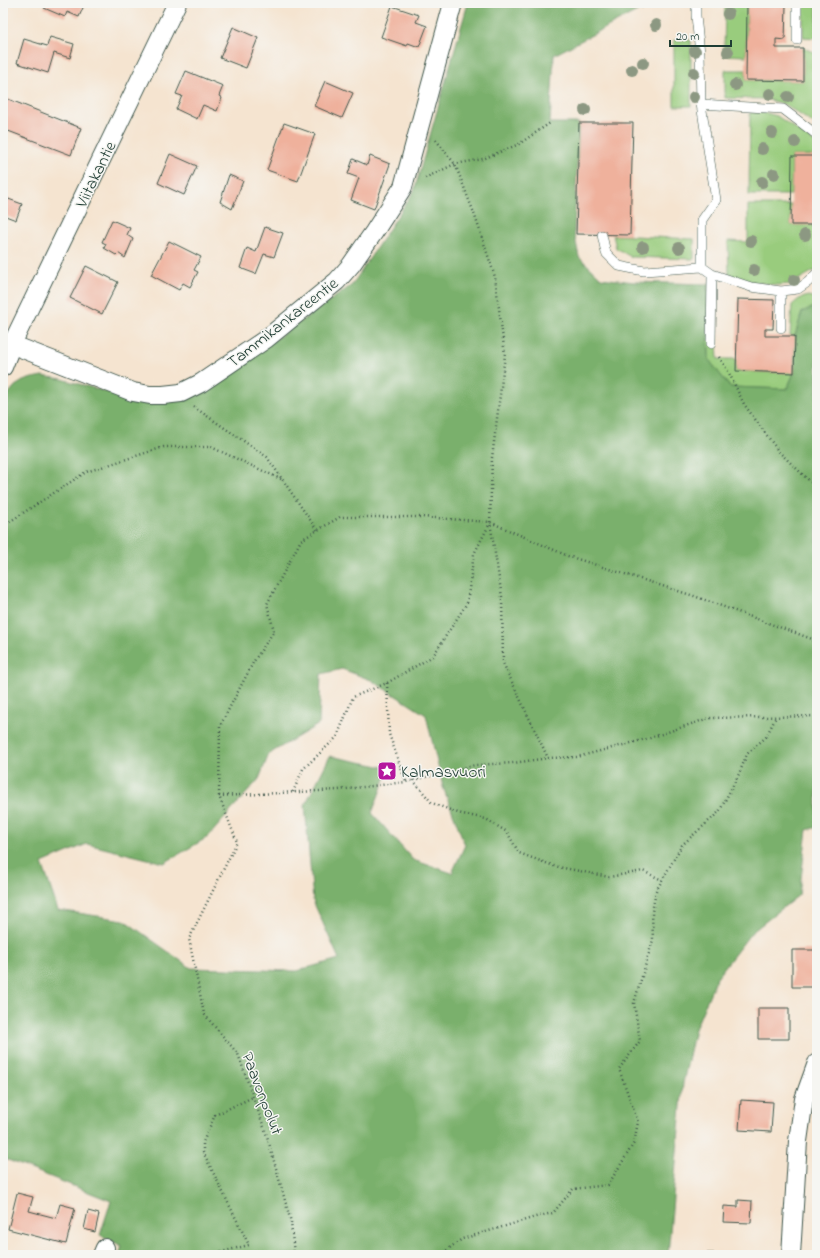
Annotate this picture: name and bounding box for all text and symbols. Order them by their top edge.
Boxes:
scale bar [670,22,731,48]
text: 20 m [676,28,699,46]
street label: Viitakantie [69,137,123,213]
street label: Tammikankareentie [222,271,344,375]
place icon: Kalmasvuori [376,760,398,782]
place label: Kalmasvuori [401,760,486,785]
street label: Paavonpolut [234,1049,289,1139]

